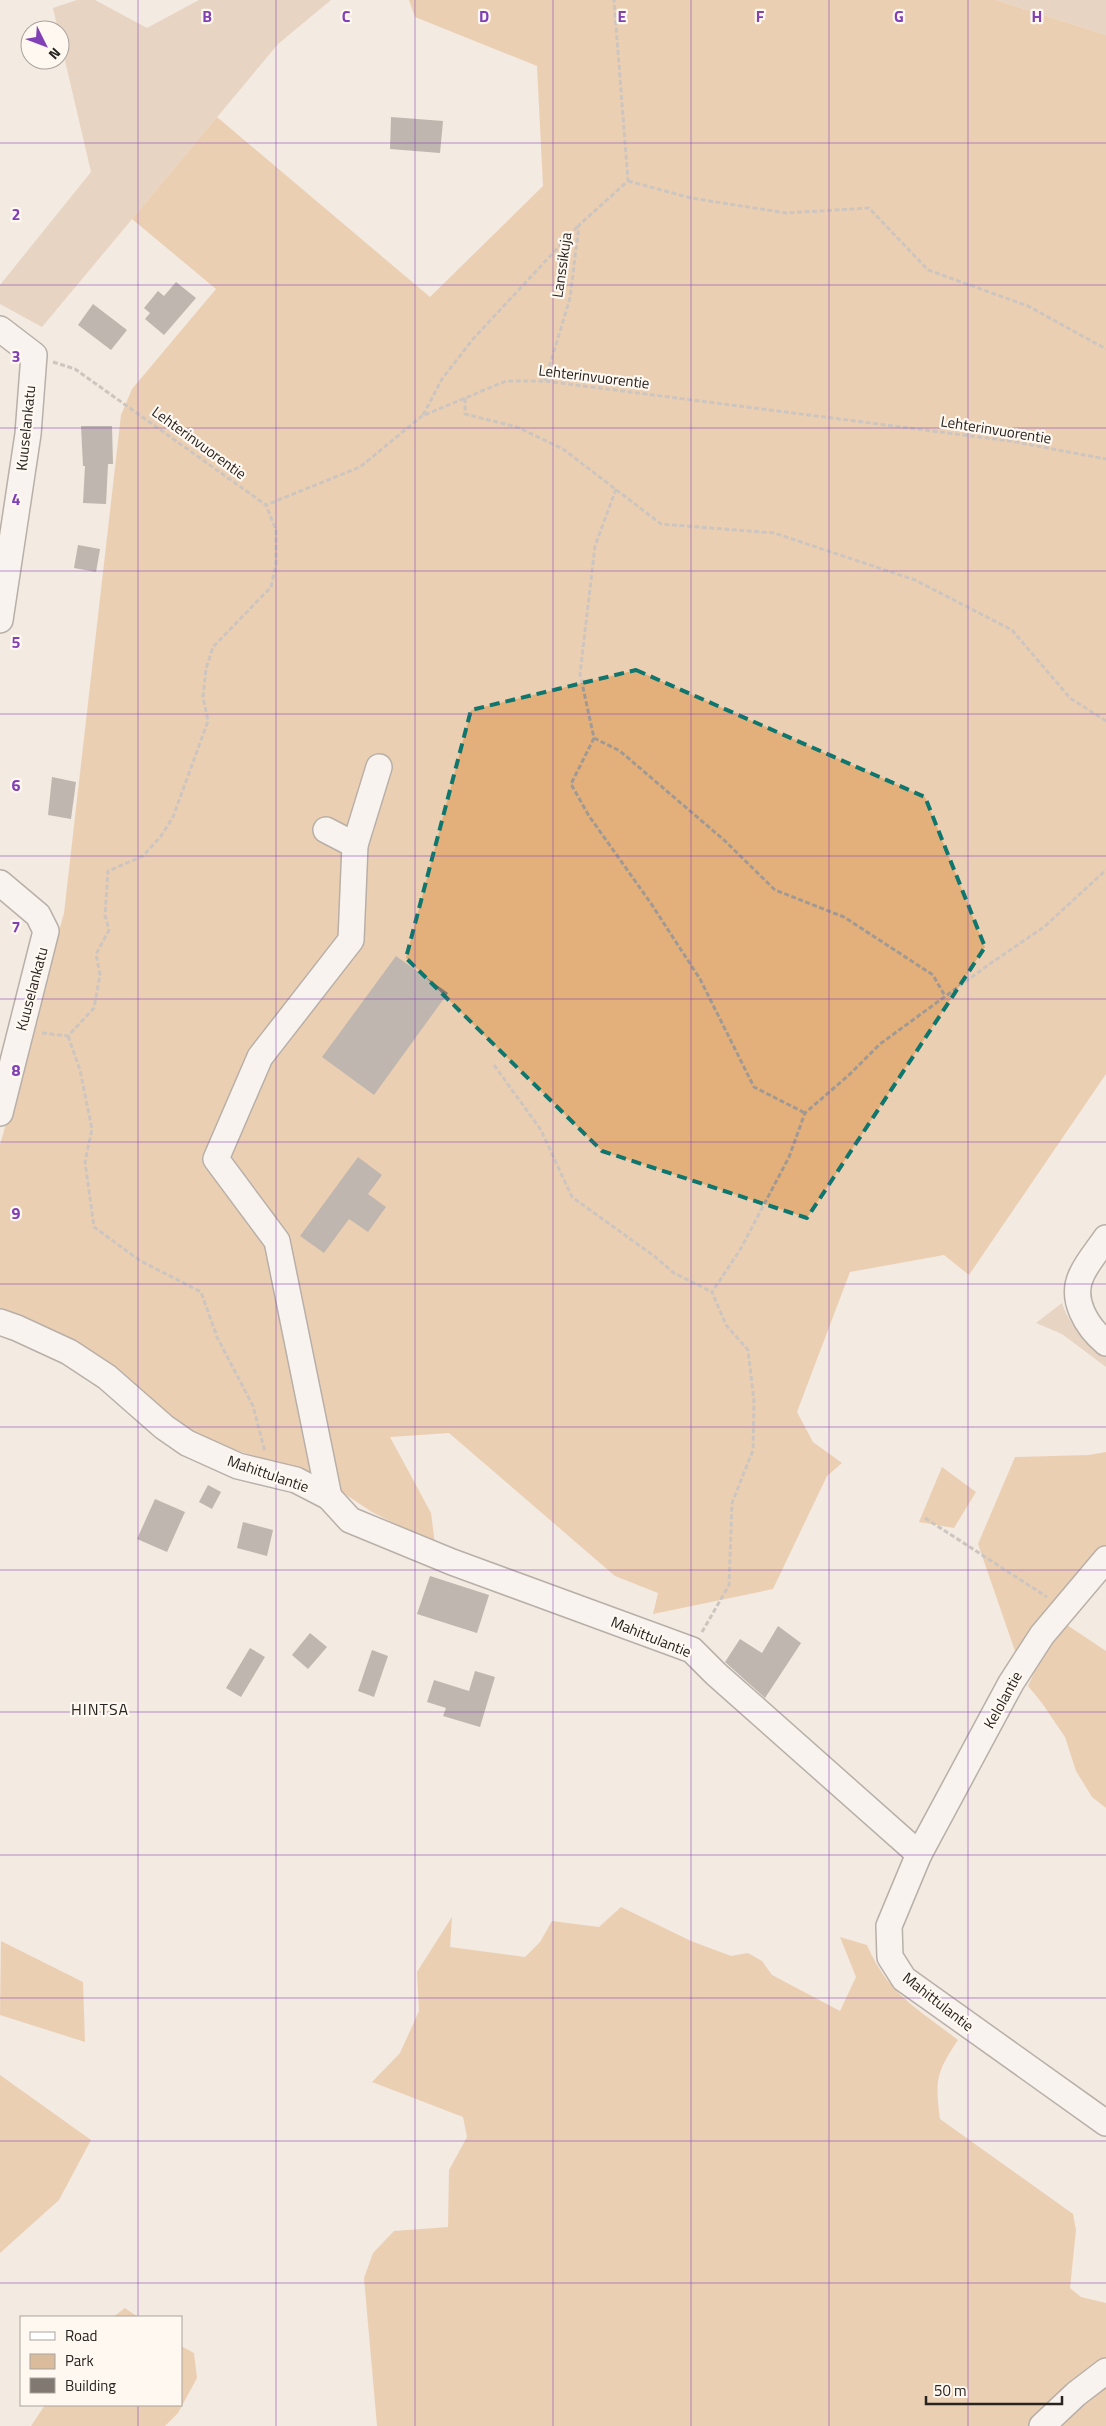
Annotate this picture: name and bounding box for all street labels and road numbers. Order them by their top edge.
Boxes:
street label: Lanssikuja [546,230,578,299]
street label: Lehterinvuorentie [537,358,651,395]
street label: Kuuselankatu [10,384,41,472]
street label: Lehterinvuorentie [147,400,251,485]
street label: Lehterinvuorentie [939,409,1053,450]
street label: Kuuselankatu [9,944,54,1033]
street label: Mahittulantie [224,1449,312,1498]
street label: Mahittulantie [607,1610,695,1663]
street label: Kelolantie [977,1667,1028,1733]
street label: Mahittulantie [898,1966,979,2037]

